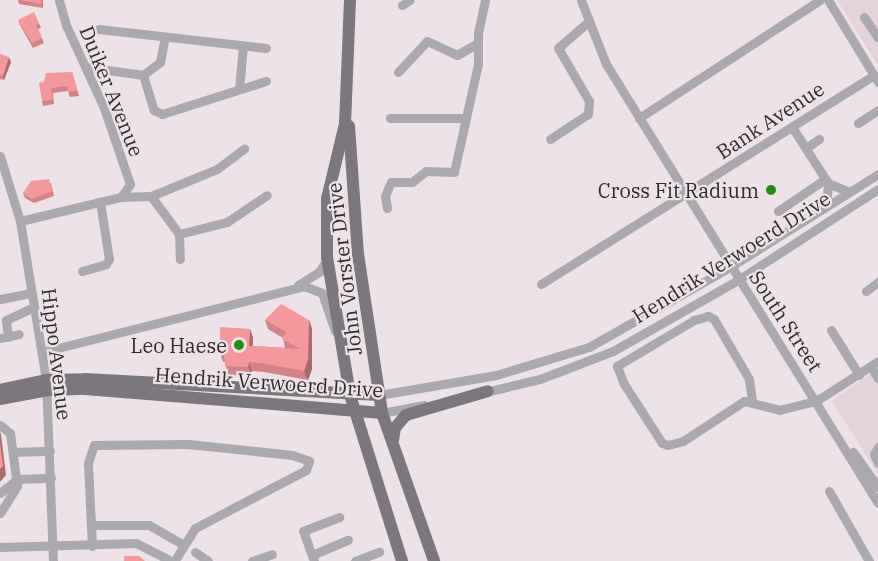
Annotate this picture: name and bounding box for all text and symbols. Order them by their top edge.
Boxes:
street label: Duiker Avenue [75,22,149,160]
street label: Bank Avenue [712,76,828,164]
place label: Cross Fit Radium [598,178,759,202]
street label: John Vorster Drive [321,181,367,357]
marker: Cross Fit Radium [764,183,778,197]
street label: Hendrik Verwoerd Drive [628,186,834,328]
street label: South Street [744,266,828,376]
street label: Hippo Avenue [37,287,77,421]
place label: Leo Haese [131,333,227,357]
marker: Leo Haese [232,338,246,352]
street label: Hendrik Verwoerd Drive [154,362,384,402]

